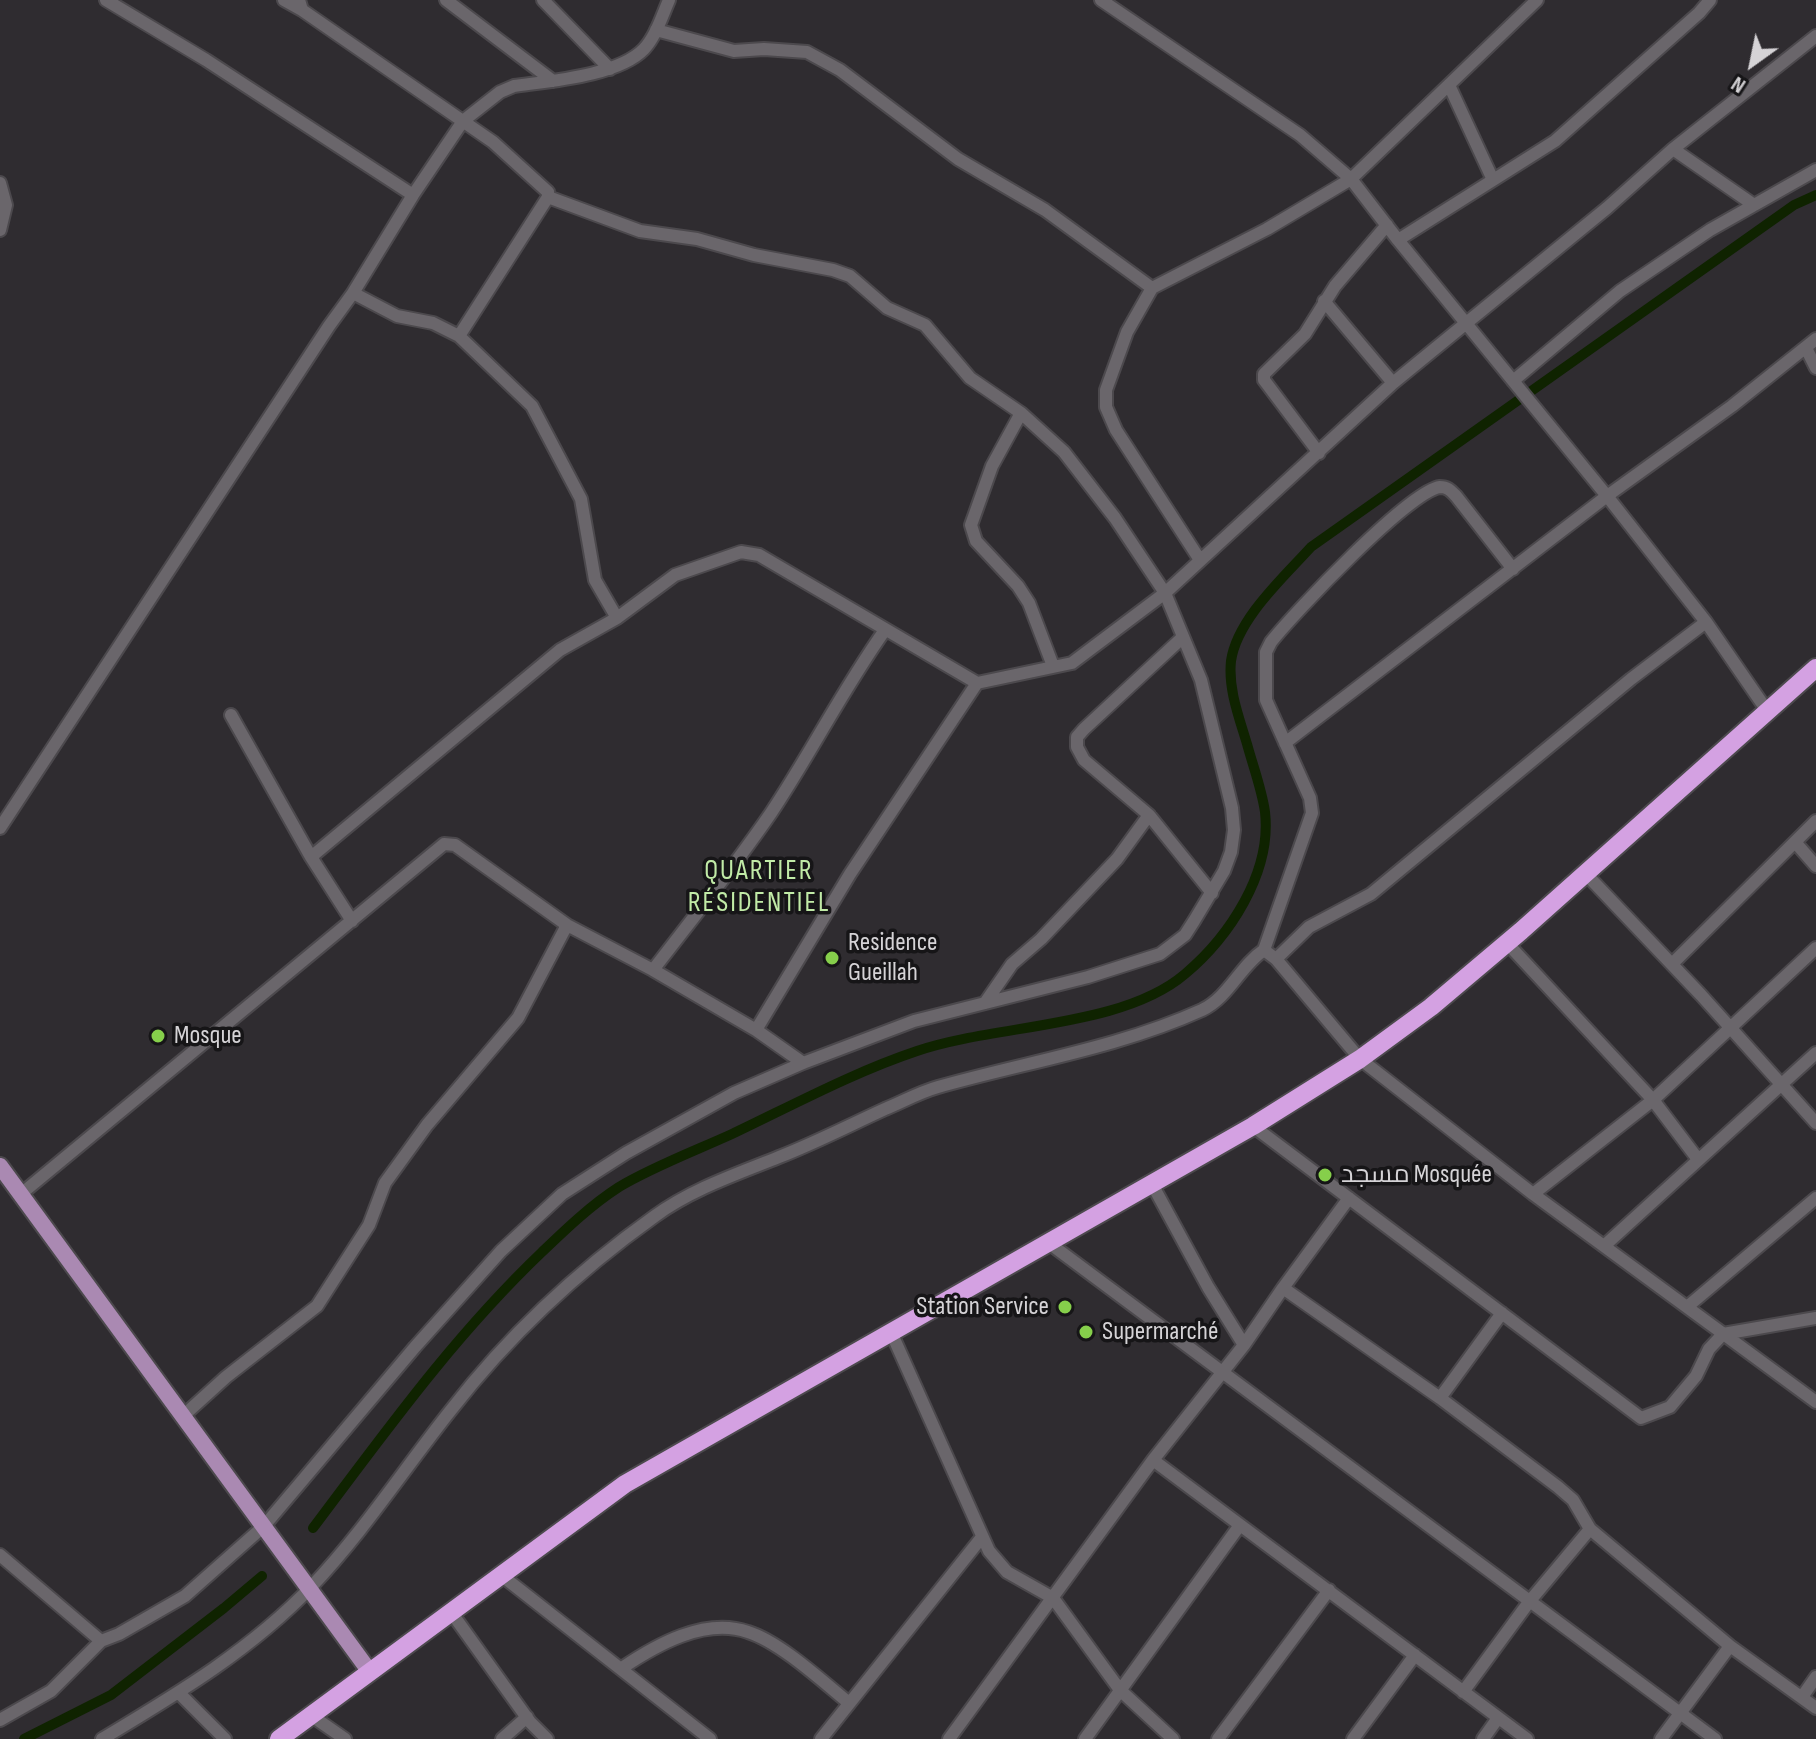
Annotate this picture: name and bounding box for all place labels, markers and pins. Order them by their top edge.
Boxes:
place label: Residence Gueillah [848,927,937,988]
marker: Residence Gueillah [823,949,841,967]
place label: Mosque [174,1020,242,1052]
marker: Mosque [149,1027,167,1045]
place label: مسجد Mosquée [1341,1159,1492,1191]
marker: مسجد Mosquée [1316,1166,1334,1184]
place label: Station Service [916,1291,1049,1323]
marker: Station Service [1056,1298,1074,1316]
place label: Supermarché [1102,1316,1218,1348]
marker: Supermarché [1077,1323,1095,1341]

